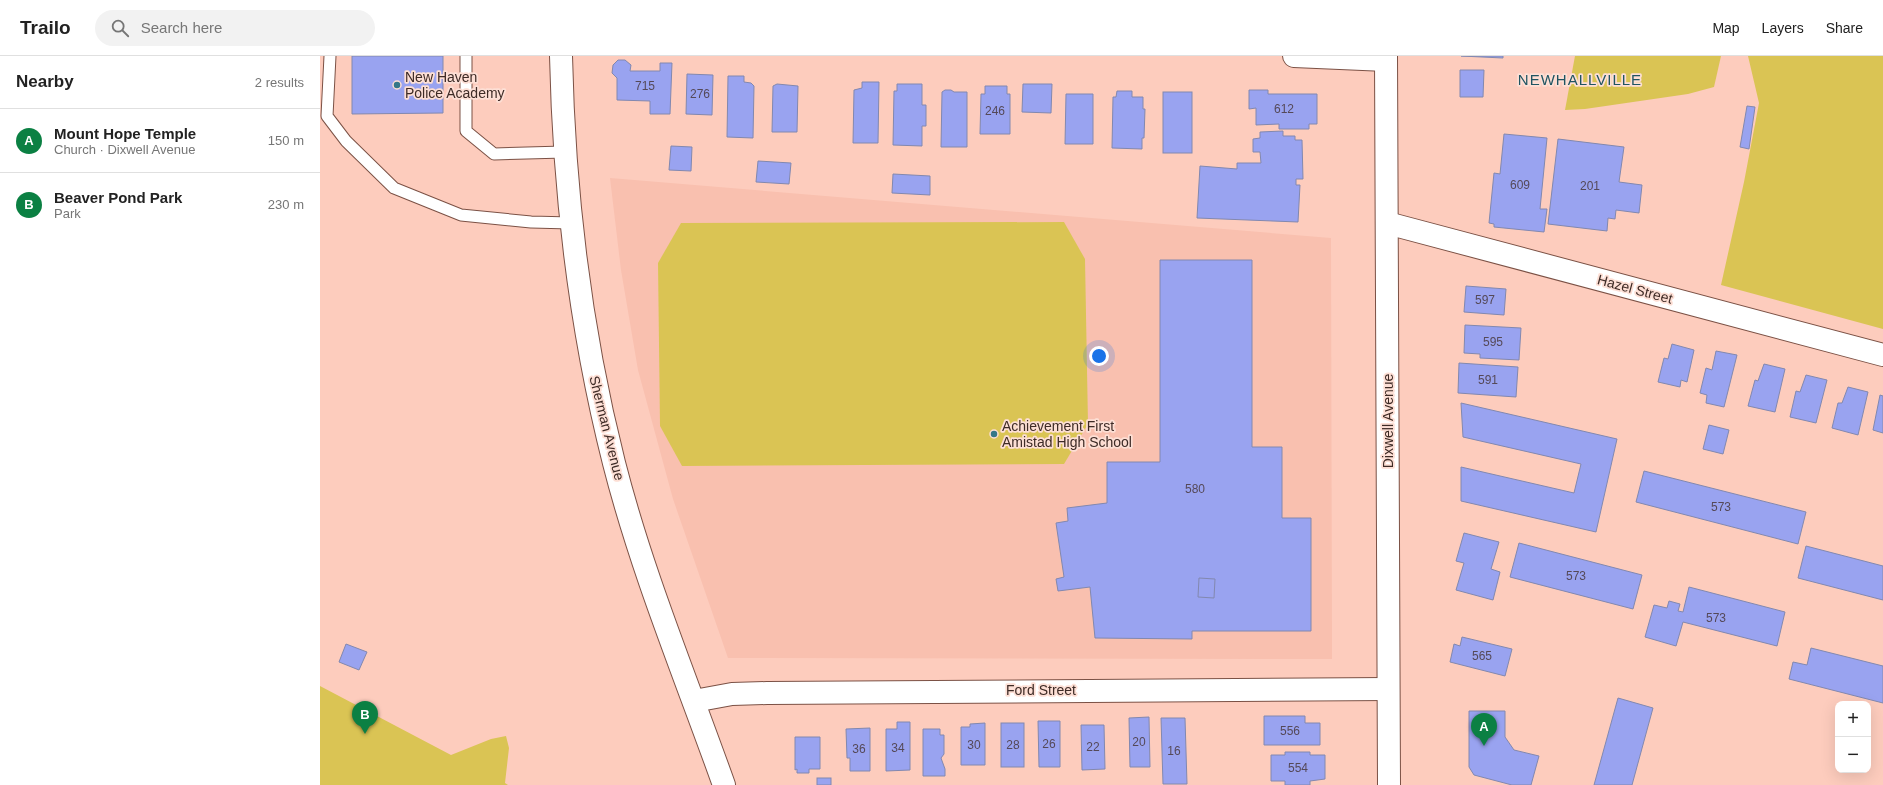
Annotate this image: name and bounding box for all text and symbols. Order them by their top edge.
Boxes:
search box [95,10,375,46]
text: Trailo [20,17,71,38]
icon: search [109,17,131,39]
text: Search here [141,19,222,36]
text: Map [1712,20,1740,36]
text: Layers [1762,20,1804,36]
text: Share [1826,20,1863,36]
place label: New Haven Police Academy [405,69,505,101]
district label: NEWHALLVILLE [1518,71,1642,88]
text: Nearby [16,72,74,91]
text: 2 results [255,75,304,90]
house number: 715 [635,79,655,93]
marker: New Haven Police Academy [392,80,402,90]
house number: 276 [690,87,710,101]
house number: 612 [1274,102,1294,116]
house number: 246 [985,104,1005,118]
text: Mount Hope Temple [54,125,196,142]
text: A [24,133,34,148]
text: 150 m [268,133,304,148]
text: Church · Dixwell Avenue [54,142,195,157]
house number: 609 [1510,178,1530,192]
house number: 201 [1580,179,1600,193]
text: Beaver Pond Park [54,189,182,206]
text: B [24,197,34,212]
text: 230 m [268,197,304,212]
text: Park [54,206,81,221]
street label: Hazel Street [1596,271,1674,307]
house number: 597 [1475,293,1495,307]
house number: 595 [1483,335,1503,349]
your location [1089,346,1109,366]
street label: Dixwell Avenue [1380,373,1396,468]
house number: 591 [1478,373,1498,387]
street label: Sherman Avenue [586,374,628,482]
place label: Achievement First Amistad High School [1002,418,1132,450]
marker: Achievement First Amistad High School [989,429,999,439]
house number: 580 [1185,482,1205,496]
house number: 573 [1711,500,1731,514]
house number: 573 [1566,569,1586,583]
house number: 573 [1706,611,1726,625]
house number: 565 [1472,649,1492,663]
street label: Ford Street [1006,682,1076,698]
pin: B [352,701,378,734]
map controls [1835,701,1871,773]
button: + [1835,701,1871,737]
pin: A [1471,713,1497,746]
house number: 556 [1280,724,1300,738]
house number: 20 [1132,735,1146,749]
house number: 26 [1042,737,1056,751]
button: − [1835,737,1871,773]
house number: 30 [967,738,981,752]
house number: 28 [1006,738,1020,752]
house number: 22 [1086,740,1100,754]
house number: 34 [891,741,905,755]
house number: 36 [852,742,866,756]
house number: 16 [1167,744,1181,758]
house number: 554 [1288,761,1308,775]

